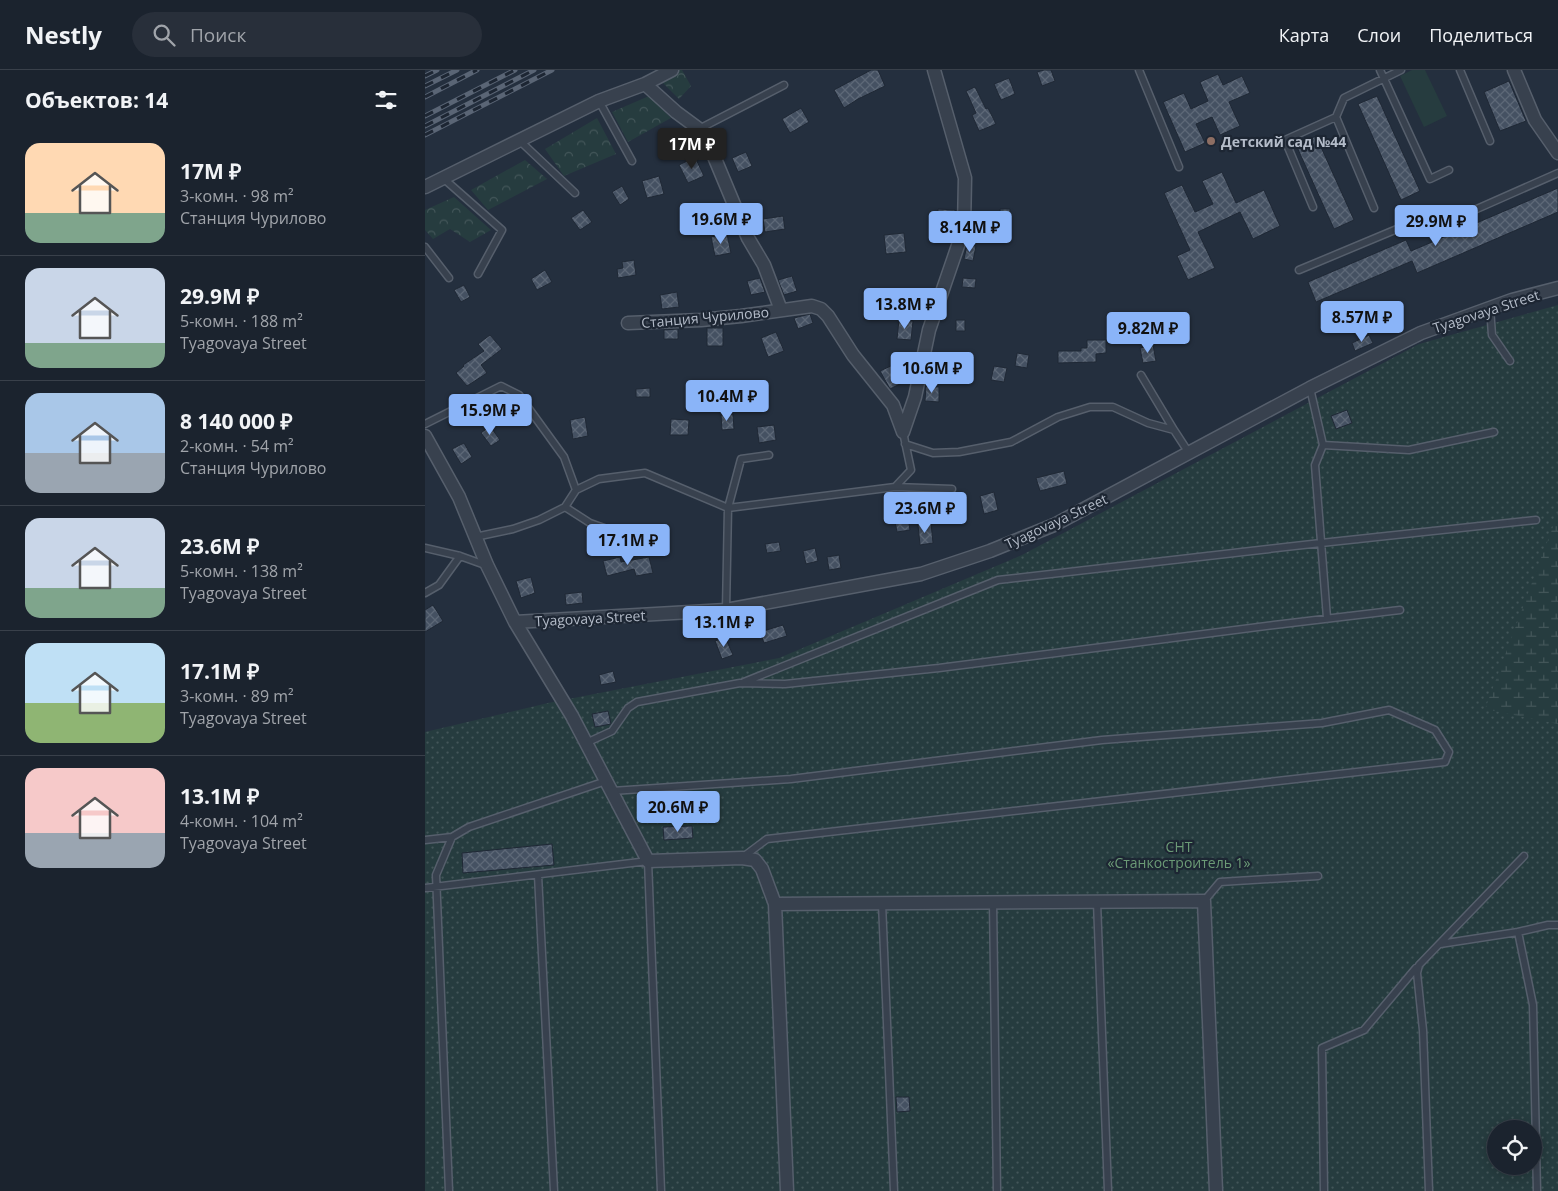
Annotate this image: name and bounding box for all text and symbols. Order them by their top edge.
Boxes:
search box [132,12,482,57]
text: Nestly [25,18,102,51]
icon: search [150,21,178,49]
text: Поиск [190,22,246,48]
text: Карта [1279,23,1329,47]
text: Слои [1357,23,1401,47]
text: Поделиться [1429,23,1533,47]
text: Объектов: 14 [25,86,168,114]
icon: filters [372,86,400,114]
pin: 17M ₽ [657,128,727,170]
place label: Детский сад №44 [1221,132,1346,151]
text: 17M ₽ [669,133,715,155]
marker: Детский сад №44 [1205,135,1217,147]
text: 17M ₽ [180,157,242,185]
icon: home [65,163,125,223]
text: 3-комн. · 98 m² [180,185,294,207]
pin: 19.6M ₽ [675,202,767,245]
pin: 29.9M ₽ [1390,204,1482,247]
text: Станция Чурилово [180,207,327,229]
text: 19.6M ₽ [691,208,751,230]
pin: 8.14M ₽ [924,210,1016,253]
text: 29.9M ₽ [1406,210,1466,232]
text: 8.14M ₽ [940,216,1000,238]
text: 29.9M ₽ [180,282,260,310]
street label: Tyagovaya Street [1430,285,1542,337]
icon: home [65,288,125,348]
pin: 13.8M ₽ [859,288,951,330]
text: 13.8M ₽ [875,293,935,315]
pin: 8.57M ₽ [1316,300,1408,343]
street label: Станция Чурилово [640,302,770,332]
text: 8.57M ₽ [1332,306,1392,328]
text: 5-комн. · 188 m² [180,310,303,332]
pin: 9.82M ₽ [1102,312,1194,354]
text: 9.82M ₽ [1118,317,1178,339]
text: Tyagovaya Street [180,332,307,354]
pin: 10.6M ₽ [886,352,978,394]
text: 10.6M ₽ [902,357,962,379]
pin: 10.4M ₽ [681,380,773,422]
text: 10.4M ₽ [697,385,757,407]
pin: 15.9M ₽ [444,394,536,436]
text: 15.9M ₽ [460,399,520,421]
text: 8 140 000 ₽ [180,407,293,435]
icon: home [65,413,125,473]
text: 2-комн. · 54 m² [180,435,294,457]
text: Станция Чурилово [180,457,327,479]
street label: Tyagovaya Street [1002,489,1110,553]
pin: 23.6M ₽ [879,492,971,534]
text: 23.6M ₽ [895,497,955,519]
pin: 17.1M ₽ [582,524,674,566]
text: 17.1M ₽ [598,529,658,551]
text: 23.6M ₽ [180,532,260,560]
icon: home [65,538,125,598]
text: 5-комн. · 138 m² [180,560,303,582]
text: Tyagovaya Street [180,582,307,604]
street label: Tyagovaya Street [534,606,646,630]
pin: 13.1M ₽ [678,606,770,648]
text: 13.1M ₽ [694,611,754,633]
text: 17.1M ₽ [180,657,260,685]
icon: home [65,663,125,723]
text: 3-комн. · 89 m² [180,685,294,707]
text: Tyagovaya Street [180,707,307,729]
text: 13.1M ₽ [180,782,260,810]
icon: home [65,788,125,848]
pin: 20.6M ₽ [632,790,724,833]
text: 20.6M ₽ [648,796,708,818]
text: 4-комн. · 104 m² [180,810,303,832]
text: Tyagovaya Street [180,832,307,854]
park label: СНТ «Станкостроитель 1» [1107,837,1251,872]
map controls [1487,1120,1542,1175]
button: locate [1487,1120,1542,1175]

